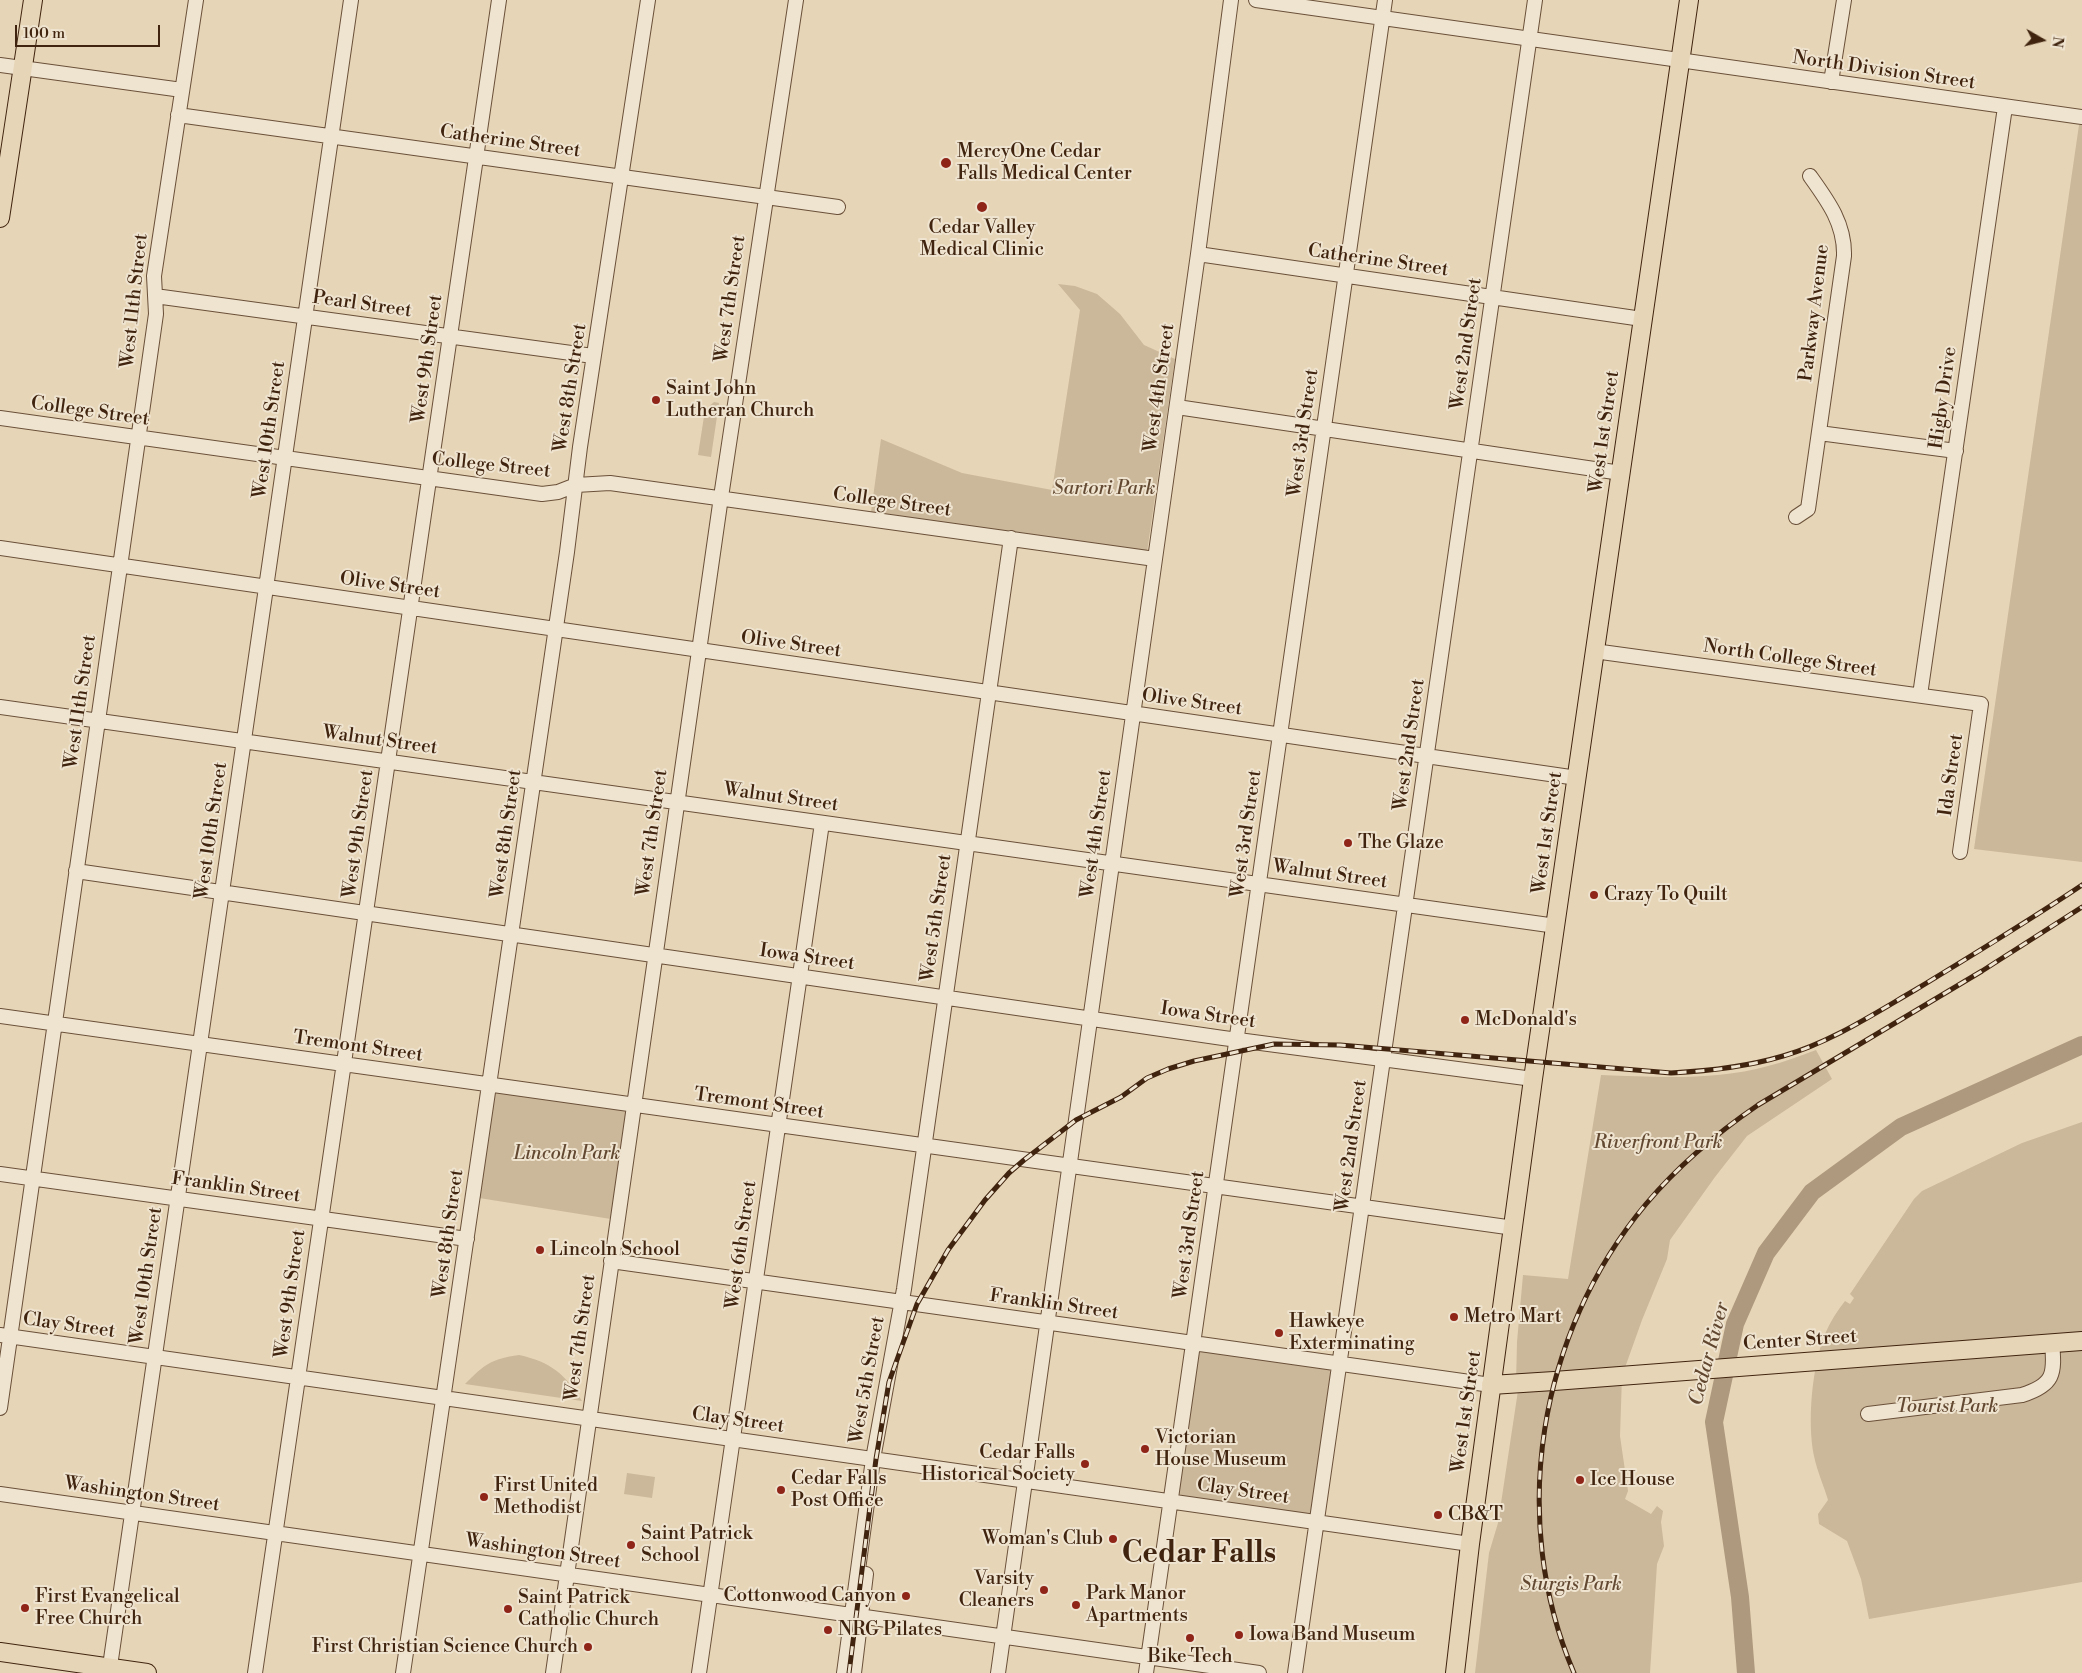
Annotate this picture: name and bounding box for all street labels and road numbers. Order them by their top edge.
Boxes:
street label: North Division Street [1791,47,1977,95]
street label: Catherine Street [438,121,582,163]
street label: West 11th Street [117,232,153,370]
street label: West 7th Street [711,234,751,364]
street label: Catherine Street [1306,240,1450,282]
street label: Parkway Avenue [1795,243,1835,383]
street label: West 2nd Street [1446,276,1488,412]
street label: Pearl Street [311,287,413,323]
street label: West 9th Street [408,293,448,425]
street label: West 8th Street [550,322,592,454]
street label: West 4th Street [1140,322,1180,454]
street label: Higby Drive [1926,345,1962,451]
street label: West 10th Street [249,360,291,500]
street label: West 3rd Street [1284,367,1324,499]
street label: West 1st Street [1585,369,1625,495]
street label: College Street [29,392,151,432]
street label: College Street [430,448,552,484]
street label: College Street [831,483,953,523]
street label: Olive Street [338,568,442,604]
street label: Olive Street [739,627,843,663]
street label: West 11th Street [60,633,102,771]
street label: North College Street [1702,636,1878,682]
street label: West 2nd Street [1389,677,1431,813]
street label: Olive Street [1140,685,1244,721]
street label: Walnut Street [321,722,439,760]
street label: Ida Street [1935,732,1969,818]
street label: West 10th Street [191,761,233,901]
street label: West 9th Street [339,768,379,900]
street label: West 8th Street [487,768,527,900]
street label: West 7th Street [633,768,673,898]
street label: West 4th Street [1077,768,1117,900]
street label: West 3rd Street [1227,768,1267,900]
street label: West 1st Street [1528,770,1568,896]
street label: Walnut Street [722,779,840,817]
street label: West 5th Street [917,853,957,983]
street label: Walnut Street [1271,856,1389,894]
street label: Iowa Street [758,940,856,976]
street label: Iowa Street [1159,998,1257,1034]
street label: Tremont Street [292,1027,424,1067]
street label: West 2nd Street [1331,1078,1373,1214]
street label: Tremont Street [693,1084,825,1124]
street label: Franklin Street [170,1168,302,1208]
street label: West 8th Street [429,1168,469,1300]
street label: West 3rd Street [1170,1169,1210,1301]
street label: West 6th Street [722,1179,762,1311]
street label: West 10th Street [126,1206,168,1346]
street label: West 9th Street [271,1228,311,1360]
street label: West 7th Street [561,1273,601,1403]
street label: Franklin Street [988,1285,1120,1325]
street label: Clay Street [21,1308,117,1344]
street label: West 5th Street [846,1315,890,1445]
street label: Center Street [1742,1326,1858,1356]
street label: West 1st Street [1447,1349,1487,1475]
street label: Clay Street [690,1403,786,1439]
street label: Washington Street [63,1473,221,1517]
street label: Clay Street [1195,1474,1291,1510]
street label: Washington Street [464,1530,622,1574]

